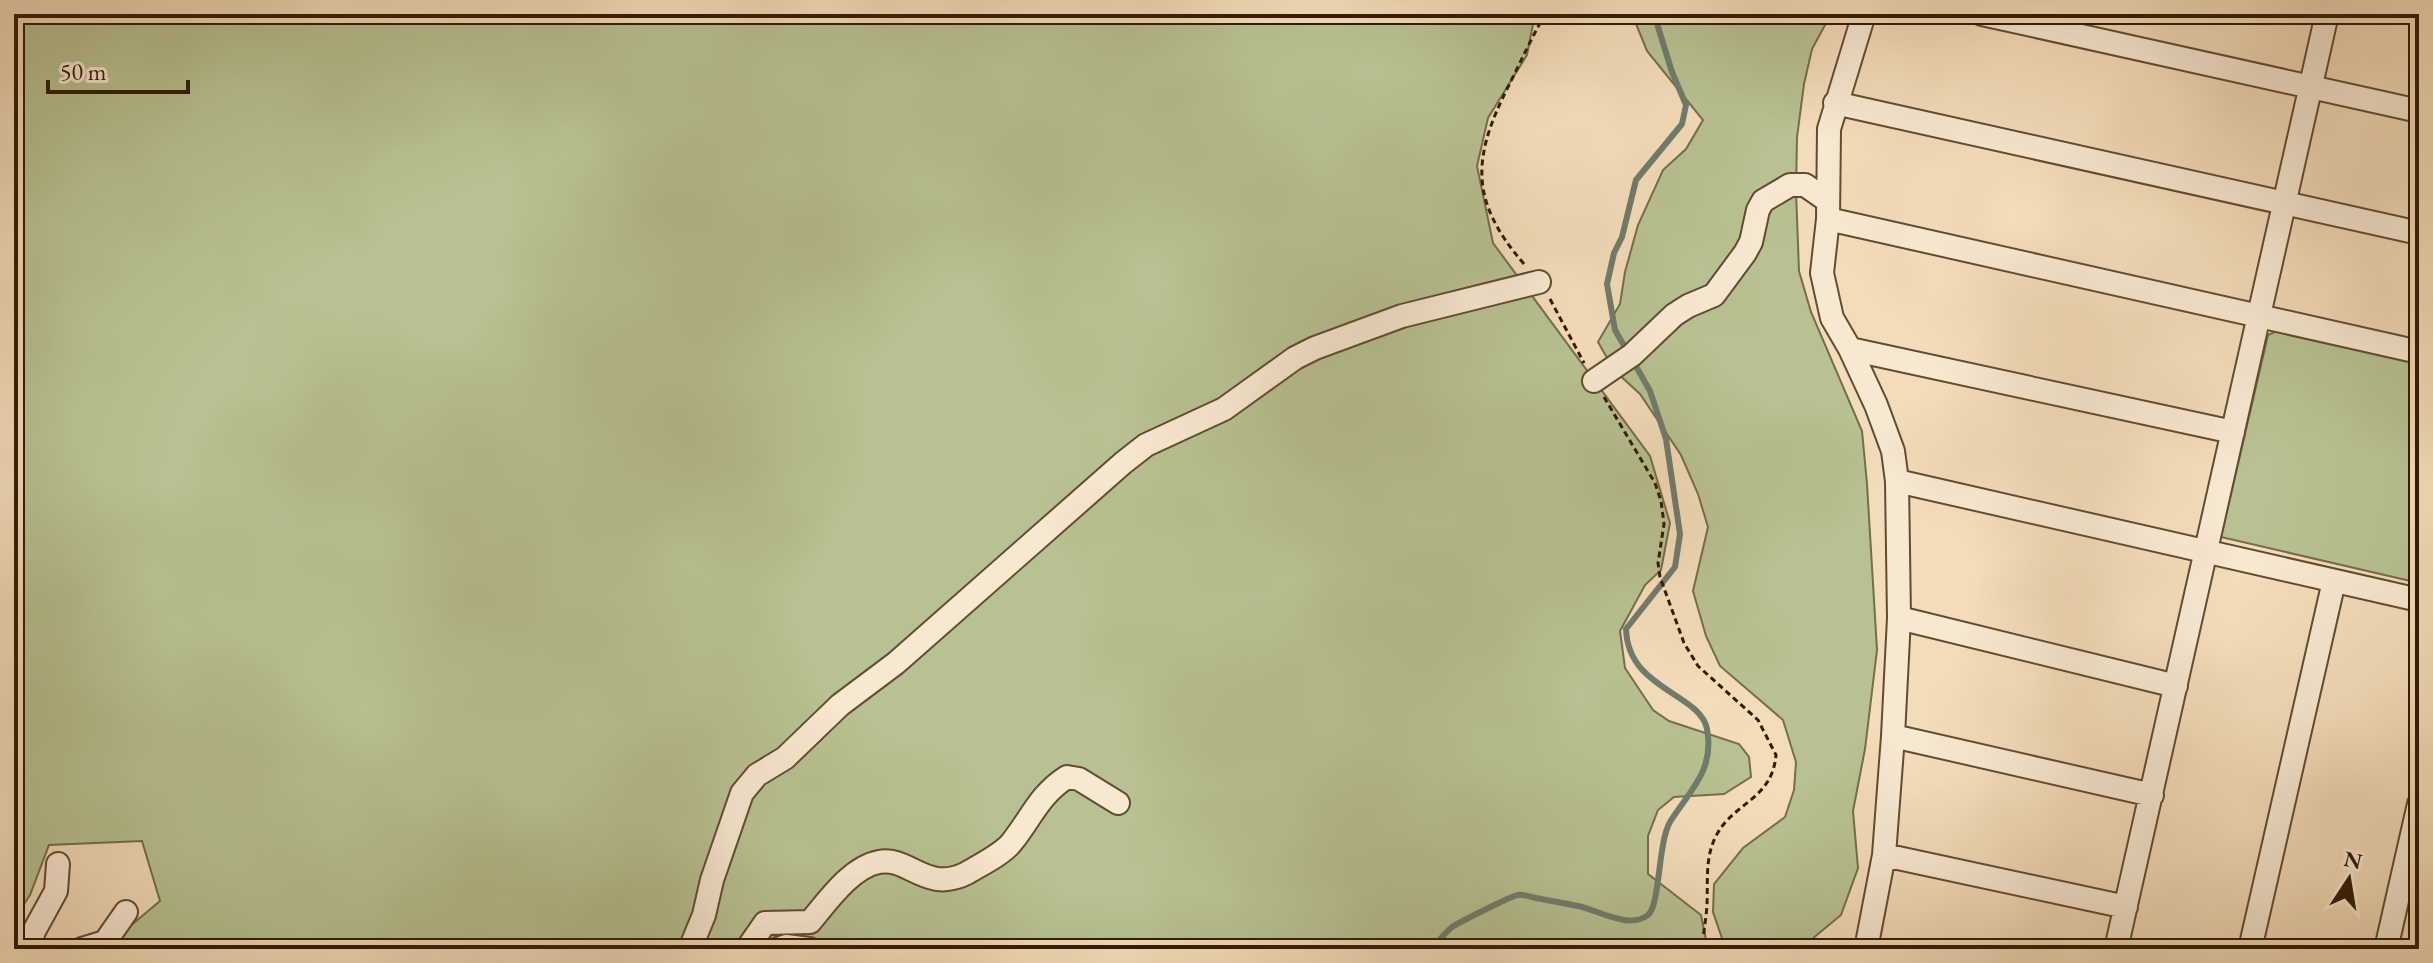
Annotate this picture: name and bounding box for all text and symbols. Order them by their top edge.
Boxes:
scale bar [48,44,188,94]
text: 50 m [60,56,107,87]
north arrow [2309,839,2389,919]
text: N [2341,844,2365,876]

